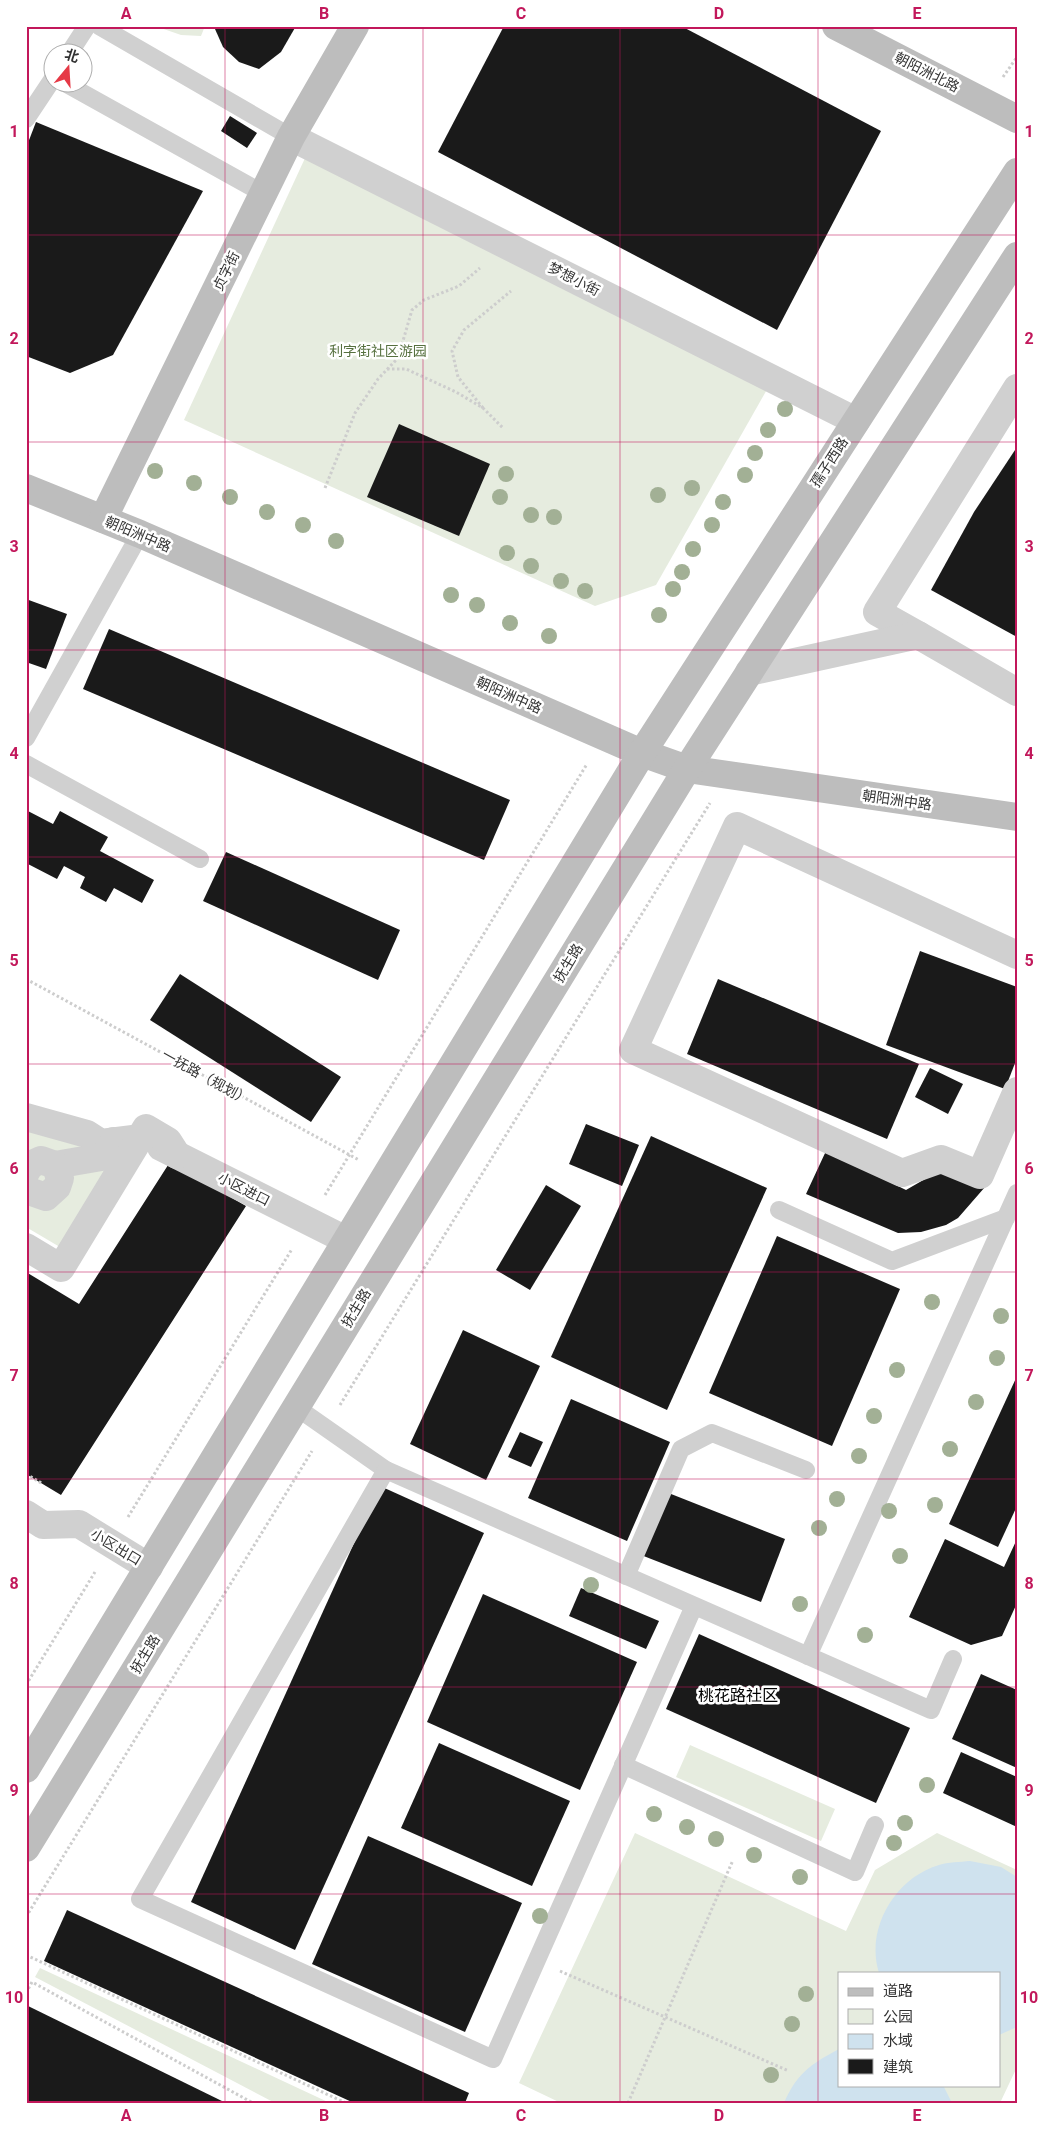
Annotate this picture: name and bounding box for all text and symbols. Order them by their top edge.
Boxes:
text: A [121,4,132,23]
text: B [319,4,329,23]
text: C [516,4,526,23]
text: D [714,4,724,23]
text: E [913,4,922,23]
north arrow [42,42,92,92]
text: 北 [63,46,81,65]
street label: 朝阳洲北路 [892,49,962,95]
text: 1 [9,122,19,141]
text: 1 [1024,122,1034,141]
street label: 贞字街 [210,249,242,293]
street label: 梦想小街 [545,259,603,299]
text: 2 [9,329,19,348]
text: 2 [1024,329,1034,348]
park label: 利字街社区游园 [329,343,427,359]
street label: 孺子西路 [807,434,851,490]
street label: 朝阳洲中路 [103,513,173,555]
text: 3 [9,537,19,556]
text: 3 [1024,537,1034,556]
street label: 朝阳洲中路 [474,673,544,717]
text: 4 [9,744,19,763]
text: 4 [1024,744,1034,763]
street label: 朝阳洲中路 [861,787,933,813]
street label: 抚生路 [550,941,586,985]
text: 5 [9,951,19,970]
text: 5 [1024,951,1034,970]
street label: 一抚路（规划） [159,1046,253,1108]
text: 6 [9,1159,19,1178]
text: 6 [1024,1159,1034,1178]
street label: 小区进口 [215,1169,273,1209]
street label: 抚生路 [338,1286,374,1330]
text: 7 [9,1366,19,1385]
text: 7 [1024,1366,1034,1385]
street label: 小区出口 [88,1526,144,1568]
text: 8 [9,1574,19,1593]
text: 8 [1024,1574,1034,1593]
street label: 抚生路 [127,1632,163,1676]
district label: 桃花路社区 [698,1686,778,1705]
text: 9 [9,1781,19,1800]
text: 9 [1024,1781,1034,1800]
legend [838,1972,1000,2086]
text: 道路 [883,1982,913,2000]
text: 10 [5,1988,23,2007]
text: 10 [1020,1988,1038,2007]
text: 公园 [883,2008,913,2026]
text: 水域 [883,2032,913,2050]
text: 建筑 [883,2058,913,2076]
text: A [121,2106,132,2125]
text: B [319,2106,329,2125]
text: C [516,2106,526,2125]
text: D [714,2106,724,2125]
text: E [913,2106,922,2125]

